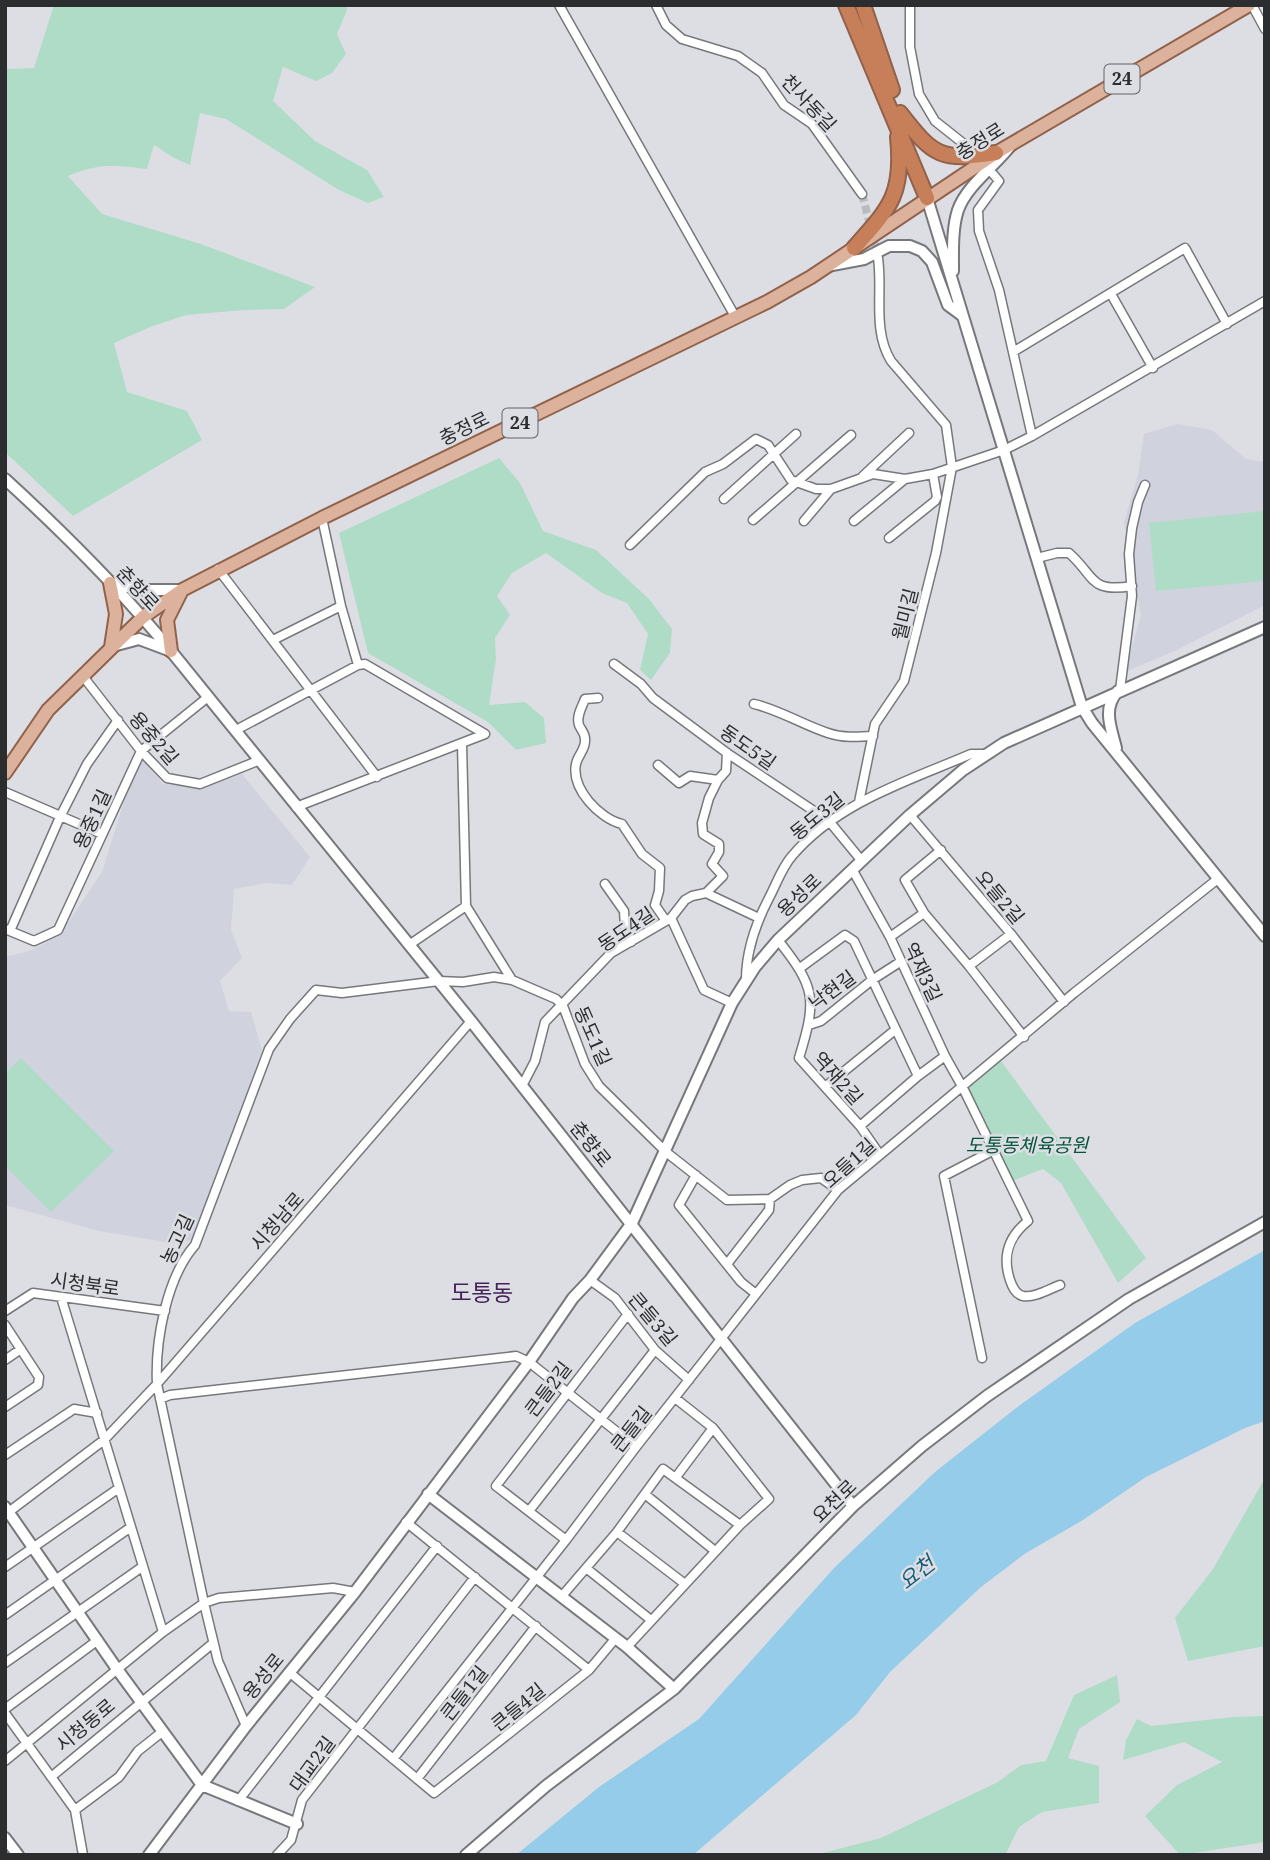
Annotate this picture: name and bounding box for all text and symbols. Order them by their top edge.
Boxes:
road number: 24 [1104,64,1140,94]
street label: 천사동길 [776,69,842,137]
street label: 충정로 [951,116,1009,166]
street label: 충정로 [435,405,493,451]
road number: 24 [503,408,538,438]
street label: 춘향로 [111,560,165,616]
street label: 월미길 [886,585,924,643]
street label: 용중2길 [124,706,184,770]
street label: 동도5길 [715,718,781,776]
street label: 용중1길 [67,785,117,853]
street label: 동도3길 [784,786,850,846]
street label: 오들2길 [970,864,1030,930]
street label: 용성로 [771,867,827,923]
street label: 동도4길 [593,901,659,957]
street label: 역재3길 [898,938,948,1006]
street label: 낙현길 [803,964,861,1016]
street label: 동도1길 [568,1002,618,1070]
street label: 역재2길 [807,1046,869,1110]
street label: 춘향로 [564,1115,618,1173]
street label: 오들1길 [817,1132,881,1194]
park label: 도통동체육공원 [966,1132,1090,1158]
street label: 시청남로 [244,1186,310,1256]
street label: 농고길 [154,1210,200,1268]
street label: 시청북로 [49,1266,121,1302]
district label: 도통동 [450,1276,514,1308]
street label: 큰들3길 [623,1286,683,1352]
street label: 큰들2길 [519,1356,577,1422]
street label: 큰들길 [605,1400,657,1458]
street label: 요천로 [806,1473,862,1529]
water label: 요천 [893,1548,942,1595]
street label: 용성로 [236,1647,290,1705]
street label: 큰들1길 [434,1660,494,1726]
street label: 큰들4길 [485,1677,551,1737]
street label: 시청동로 [50,1693,120,1757]
street label: 대교2길 [283,1731,341,1797]

